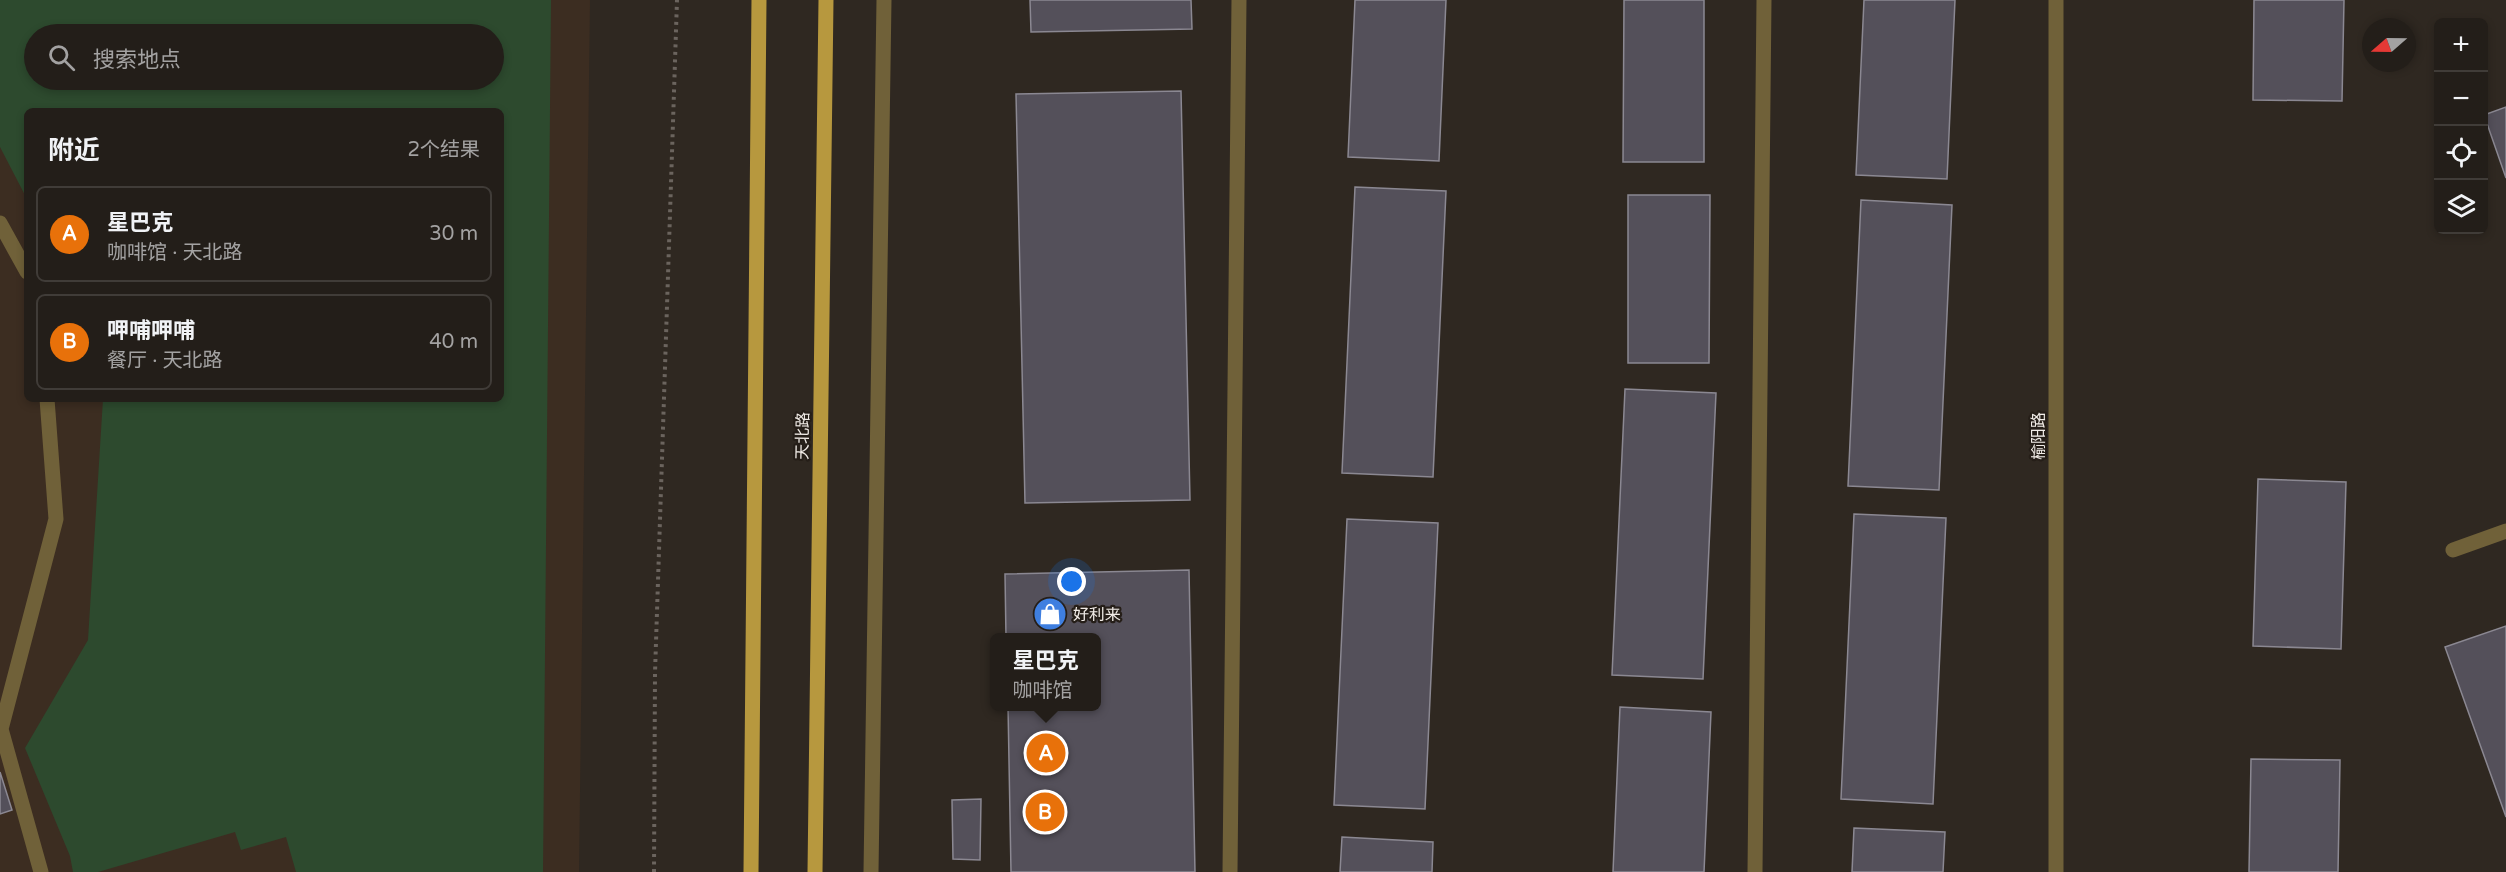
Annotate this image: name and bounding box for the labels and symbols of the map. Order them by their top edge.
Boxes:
north arrow [2362,18,2416,72]
street label: 天北路 [793,412,813,460]
street label: 榆阳路 [2029,412,2049,460]
your location [1057,567,1086,596]
shop icon: 好利来 [1032,596,1068,632]
place label: 好利来 [1073,605,1121,625]
pin: A [1026,730,1066,776]
pin: B [1026,790,1064,834]

